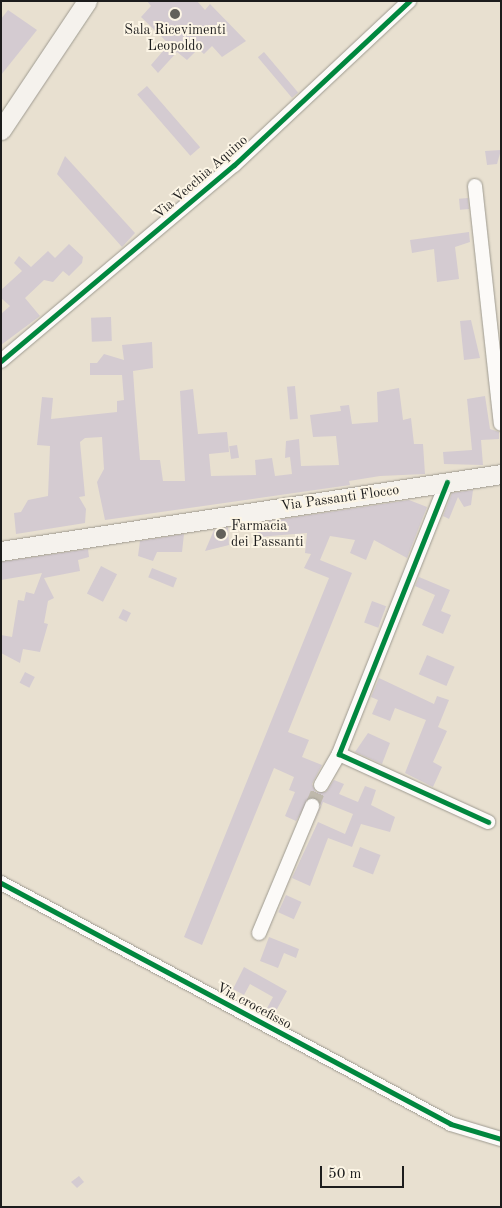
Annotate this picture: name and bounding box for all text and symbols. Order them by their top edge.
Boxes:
marker: Sala Ricevimenti Leopoldo [169,8,181,20]
place label: Sala Ricevimenti Leopoldo [124,22,226,54]
street label: Via Vecchia Aquino [151,132,251,222]
street label: Via Passanti Flocco [280,481,400,515]
place label: Farmacia dei Passanti [231,518,304,550]
marker: Farmacia dei Passanti [215,528,227,540]
street label: Via crocefisso [214,979,294,1033]
scale bar [322,1156,406,1188]
text: 50 m [328,1167,362,1182]

